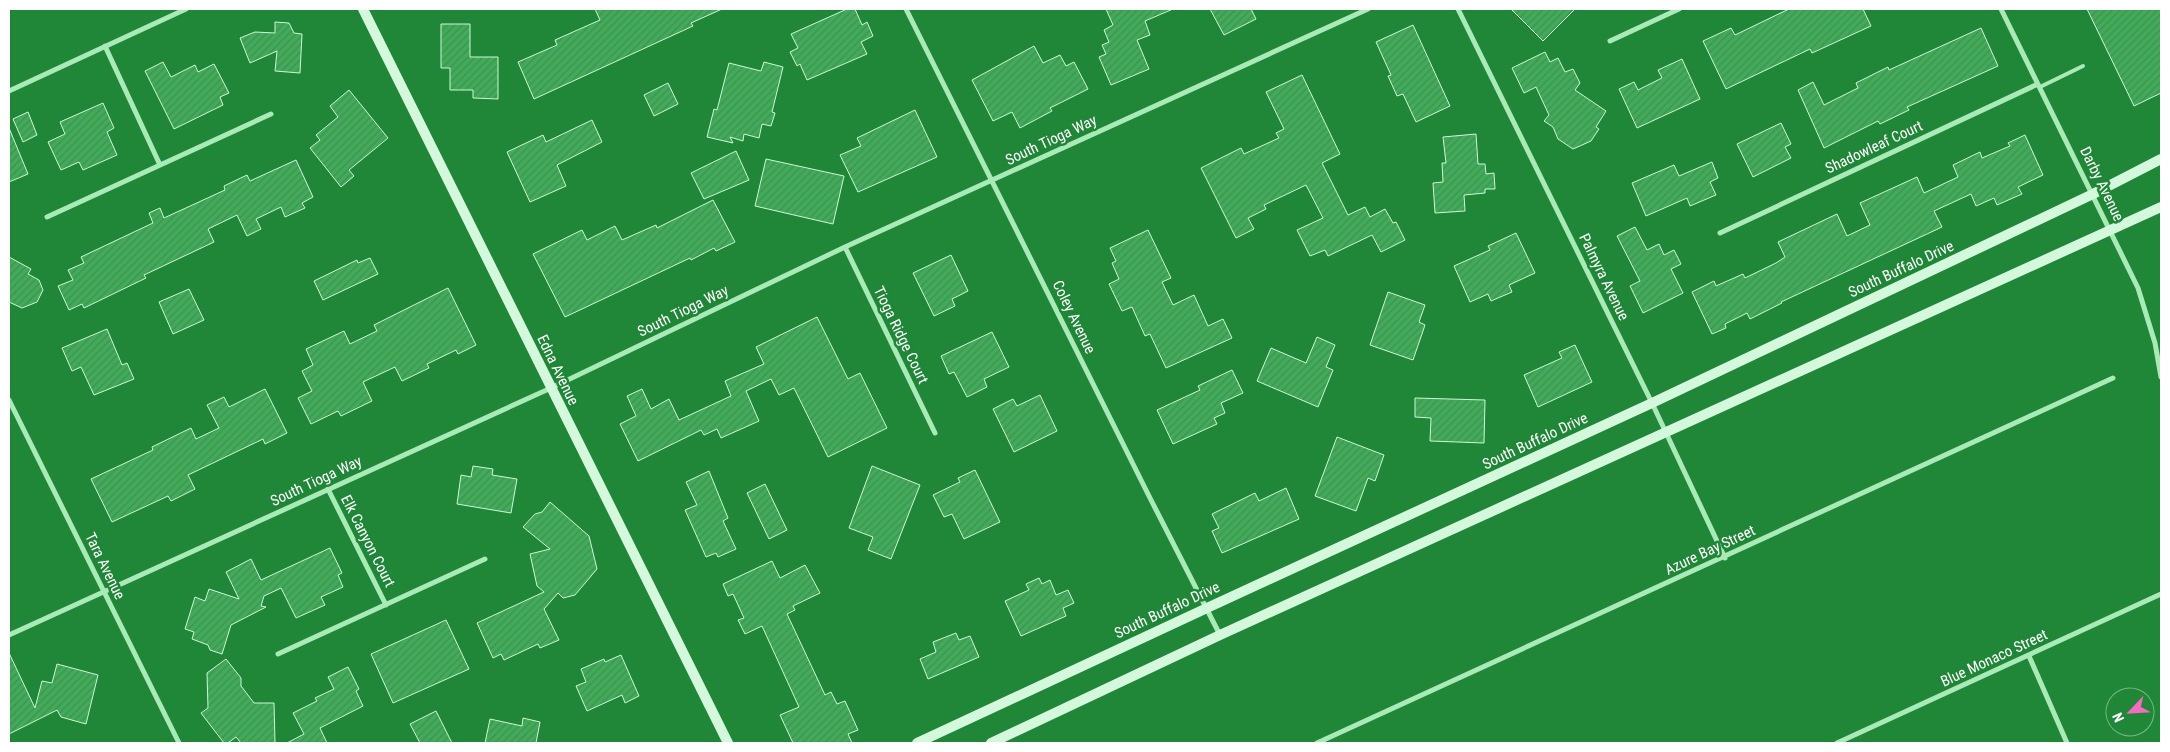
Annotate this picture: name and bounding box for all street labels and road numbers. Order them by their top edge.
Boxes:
street label: South Tioga Way [1002,111,1100,169]
street label: Shadowleaf Court [1822,117,1926,177]
street label: Darby Avenue [2076,144,2128,224]
street label: Palmyra Avenue [1575,231,1633,323]
street label: South Buffalo Drive [1845,237,1957,301]
street label: Coley Avenue [1049,277,1099,357]
street label: South Tioga Way [635,281,731,341]
street label: Tioga Ridge Court [870,283,932,387]
street label: Edna Avenue [533,332,583,408]
street label: South Buffalo Drive [1479,409,1591,473]
street label: South Tioga Way [267,452,365,510]
street label: Elk Canyon Court [337,492,399,590]
street label: Azure Bay Street [1662,521,1758,579]
street label: Tara Avenue [81,530,129,602]
street label: South Buffalo Drive [1111,578,1223,642]
street label: Blue Monaco Street [1938,625,2050,691]

